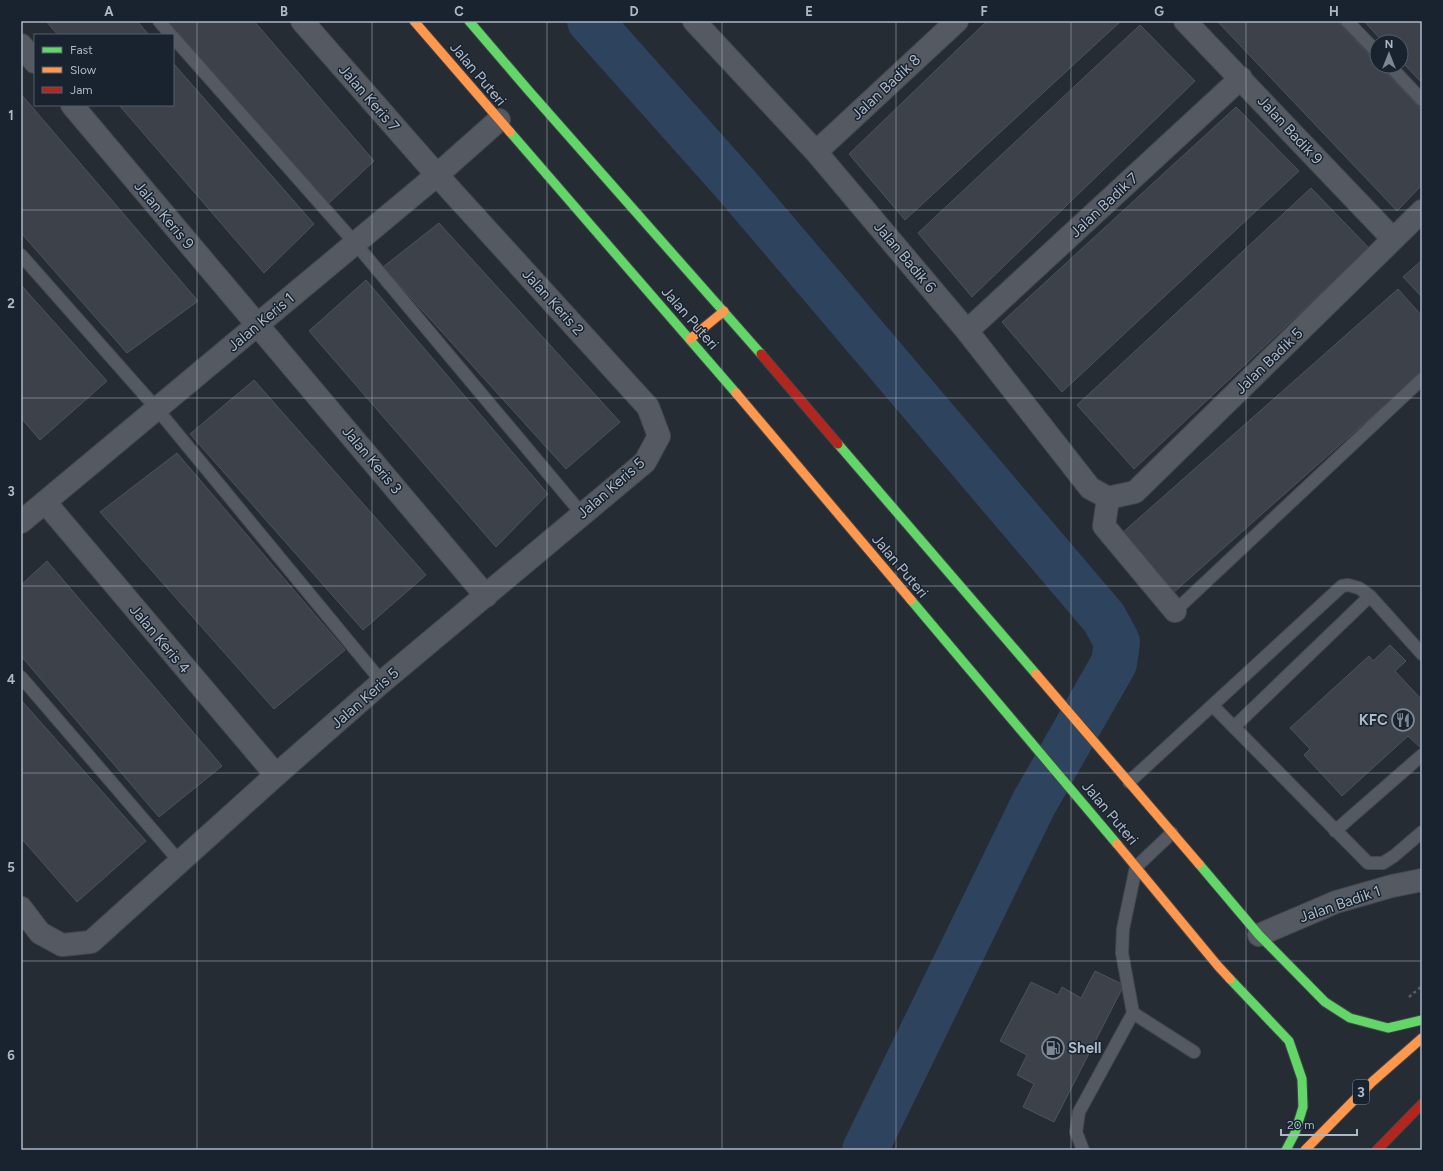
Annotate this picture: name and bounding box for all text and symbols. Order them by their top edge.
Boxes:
text: A [104,4,114,19]
text: B [280,4,288,19]
text: C [454,4,464,19]
text: D [629,4,639,19]
text: E [805,4,813,19]
text: F [980,4,988,19]
text: G [1154,4,1164,19]
text: H [1329,4,1339,19]
legend [34,34,174,106]
north arrow [1369,34,1409,74]
street label: Jalan Puteri [446,38,510,110]
text: N [1385,38,1393,51]
text: Fast [70,43,93,57]
street label: Jalan Badik 8 [848,51,924,123]
street label: Jalan Keris 7 [335,61,403,135]
text: Slow [70,63,97,77]
text: Jam [70,83,93,97]
street label: Jalan Badik 9 [1254,92,1326,168]
text: 1 [8,108,14,123]
street label: Jalan Badik 7 [1066,169,1142,241]
street label: Jalan Keris 9 [130,177,198,253]
street label: Jalan Badik 6 [870,218,940,296]
street label: Jalan Keris 2 [518,265,588,339]
street label: Jalan Puteri [658,283,722,353]
street label: Jalan Keris 1 [224,289,298,355]
text: 2 [7,296,15,311]
street label: Jalan Badik 5 [1231,324,1307,398]
street label: Jalan Keris 3 [338,422,406,498]
street label: Jalan Keris 5 [574,454,648,522]
text: 3 [7,484,15,499]
street label: Jalan Puteri [868,530,932,602]
street label: Jalan Keris 4 [126,601,194,677]
street label: Jalan Keris 5 [328,664,402,732]
text: 4 [7,672,15,687]
restaurant icon: KFC [1390,707,1416,733]
place label: KFC [1359,711,1388,729]
street label: Jalan Puteri [1078,777,1142,849]
text: 5 [7,860,15,875]
street label: Jalan Badik 1 [1297,882,1383,926]
fuel station icon: Shell [1040,1035,1066,1061]
place label: Shell [1068,1039,1101,1057]
text: 6 [7,1048,15,1063]
road number: 3 [1353,1080,1369,1104]
scale bar [1281,1111,1357,1137]
text: 20 m [1287,1118,1315,1132]

